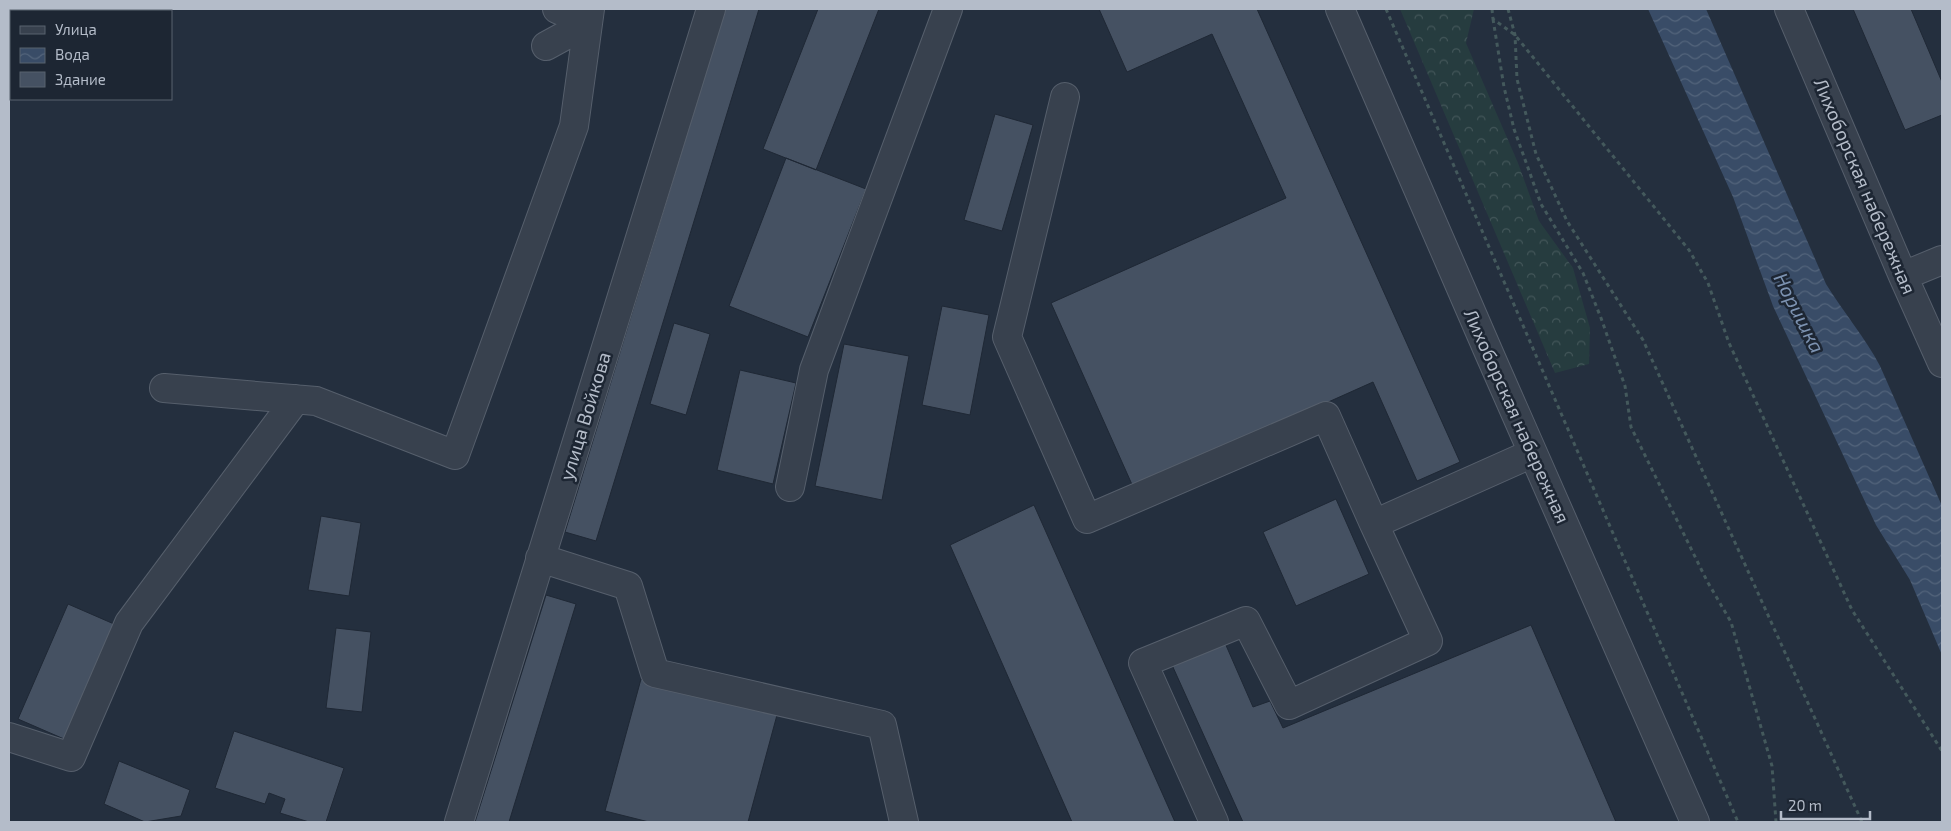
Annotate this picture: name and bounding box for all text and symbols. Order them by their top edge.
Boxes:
legend [10,10,172,100]
text: Улица [55,20,97,38]
text: Вода [55,45,90,63]
text: Здание [55,70,106,88]
street label: Лихоборская набережная [1809,74,1921,297]
water label: Норишка [1769,268,1830,357]
street label: Лихоборская набережная [1460,305,1575,527]
street label: улица Войкова [554,349,616,483]
scale bar [1781,788,1870,820]
text: 20 m [1788,796,1822,814]

